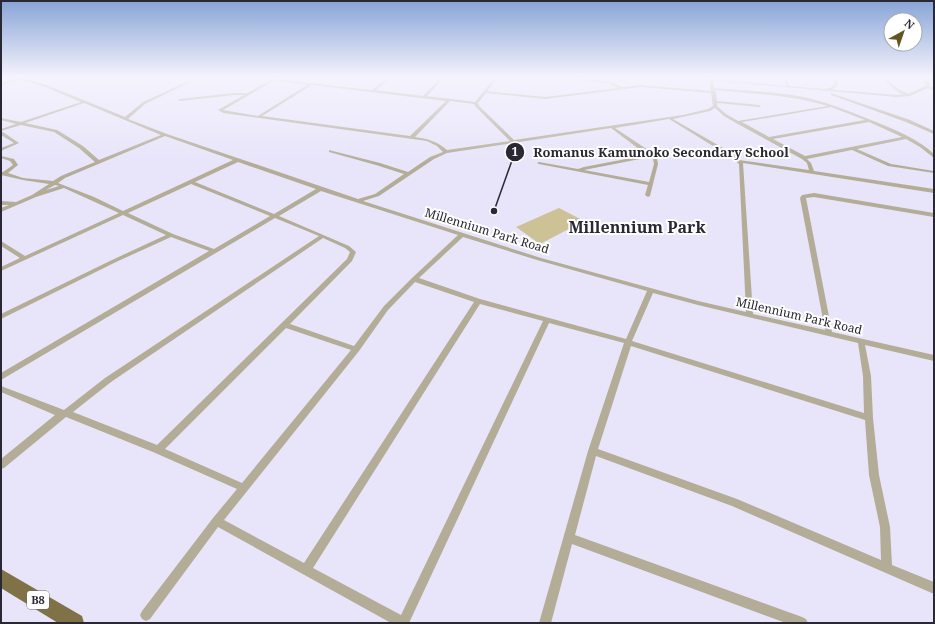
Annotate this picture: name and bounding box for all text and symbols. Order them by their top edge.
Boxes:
north arrow [883,12,923,52]
text: N [902,15,918,33]
callout: Romanus Kamunoko Secondary School [505,140,797,165]
text: 1 [512,143,519,160]
text: Romanus Kamunoko Secondary School [533,143,789,161]
street label: Millennium Park Road [423,204,552,258]
district label: Millennium Park [568,216,706,238]
street label: Millennium Park Road [734,293,865,338]
road number: B8 [27,591,49,609]

